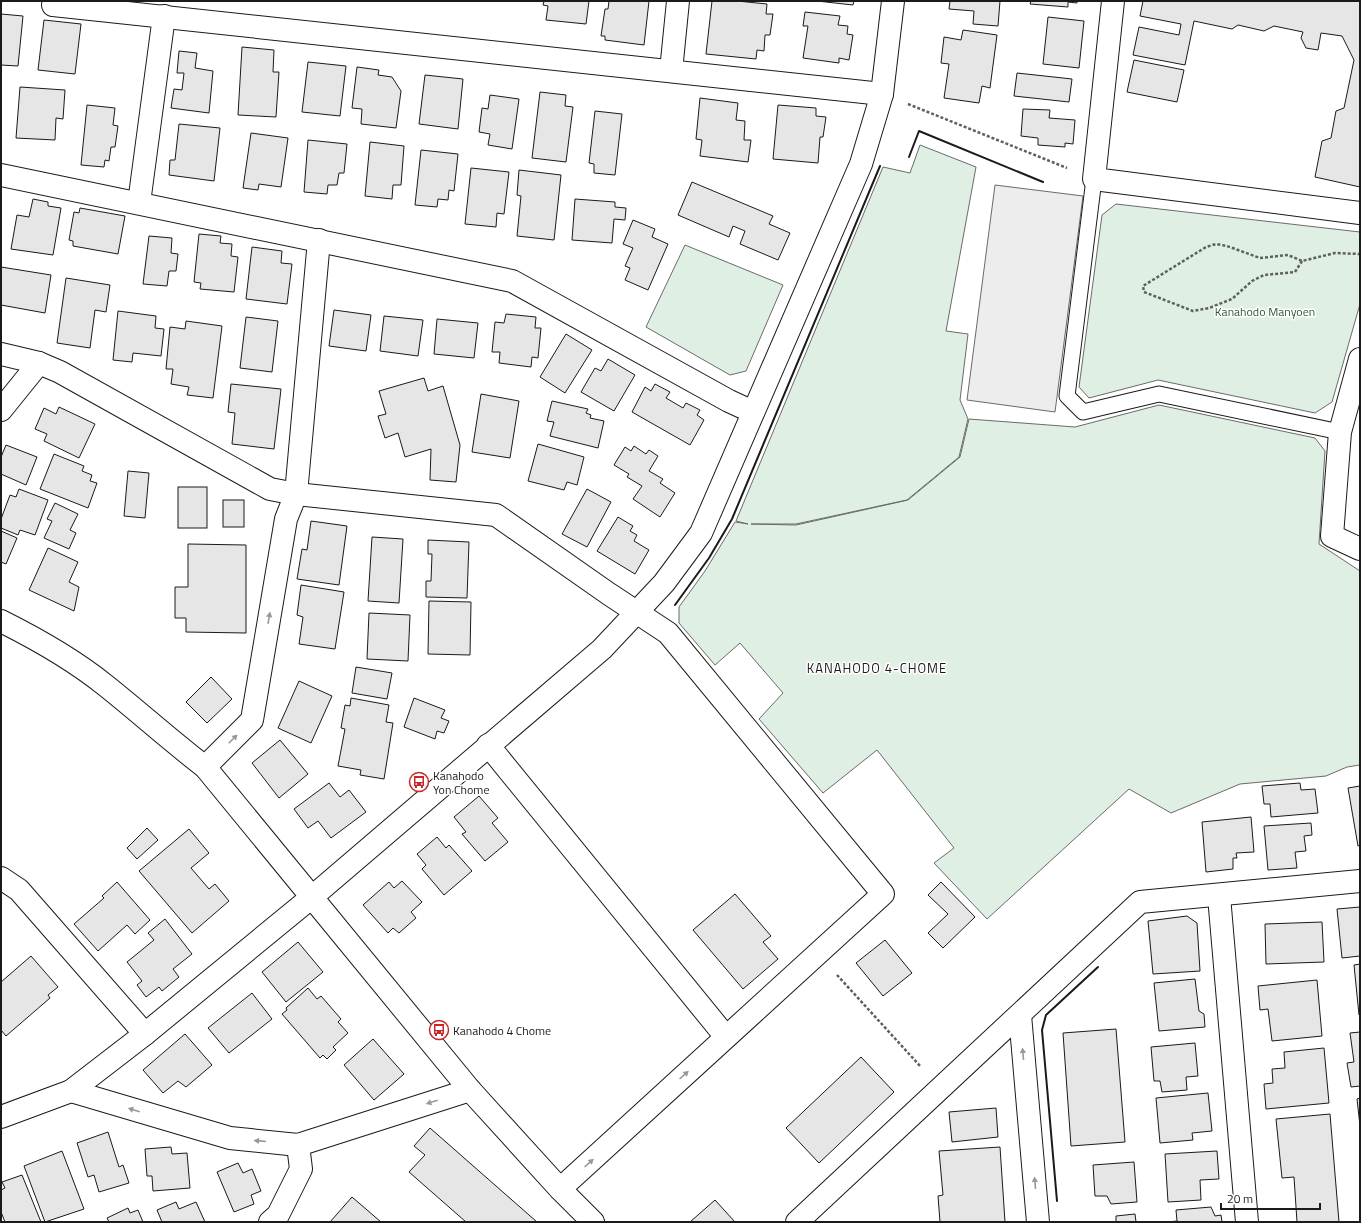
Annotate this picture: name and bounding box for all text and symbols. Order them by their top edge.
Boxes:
park label: Kanahodo Manyoen [1215,302,1315,321]
one-way arrow [266,612,272,624]
district label: KANAHODO 4-CHOME [807,658,947,678]
one-way arrow [228,734,238,744]
place label: Kanahodo Yon Chome [433,766,489,799]
bus stop icon: Kanahodo Yon Chome [408,771,430,793]
bus stop icon: Kanahodo 4 Chome [428,1019,450,1041]
place label: Kanahodo 4 Chome [453,1021,551,1040]
one-way arrow [1020,1048,1026,1060]
one-way arrow [679,1071,690,1080]
one-way arrow [426,1099,438,1105]
one-way arrow [128,1106,140,1112]
one-way arrow [254,1137,266,1144]
one-way arrow [584,1159,593,1168]
one-way arrow [1031,1177,1038,1189]
scale bar [1221,1185,1320,1211]
text: 20 m [1227,1189,1253,1208]

